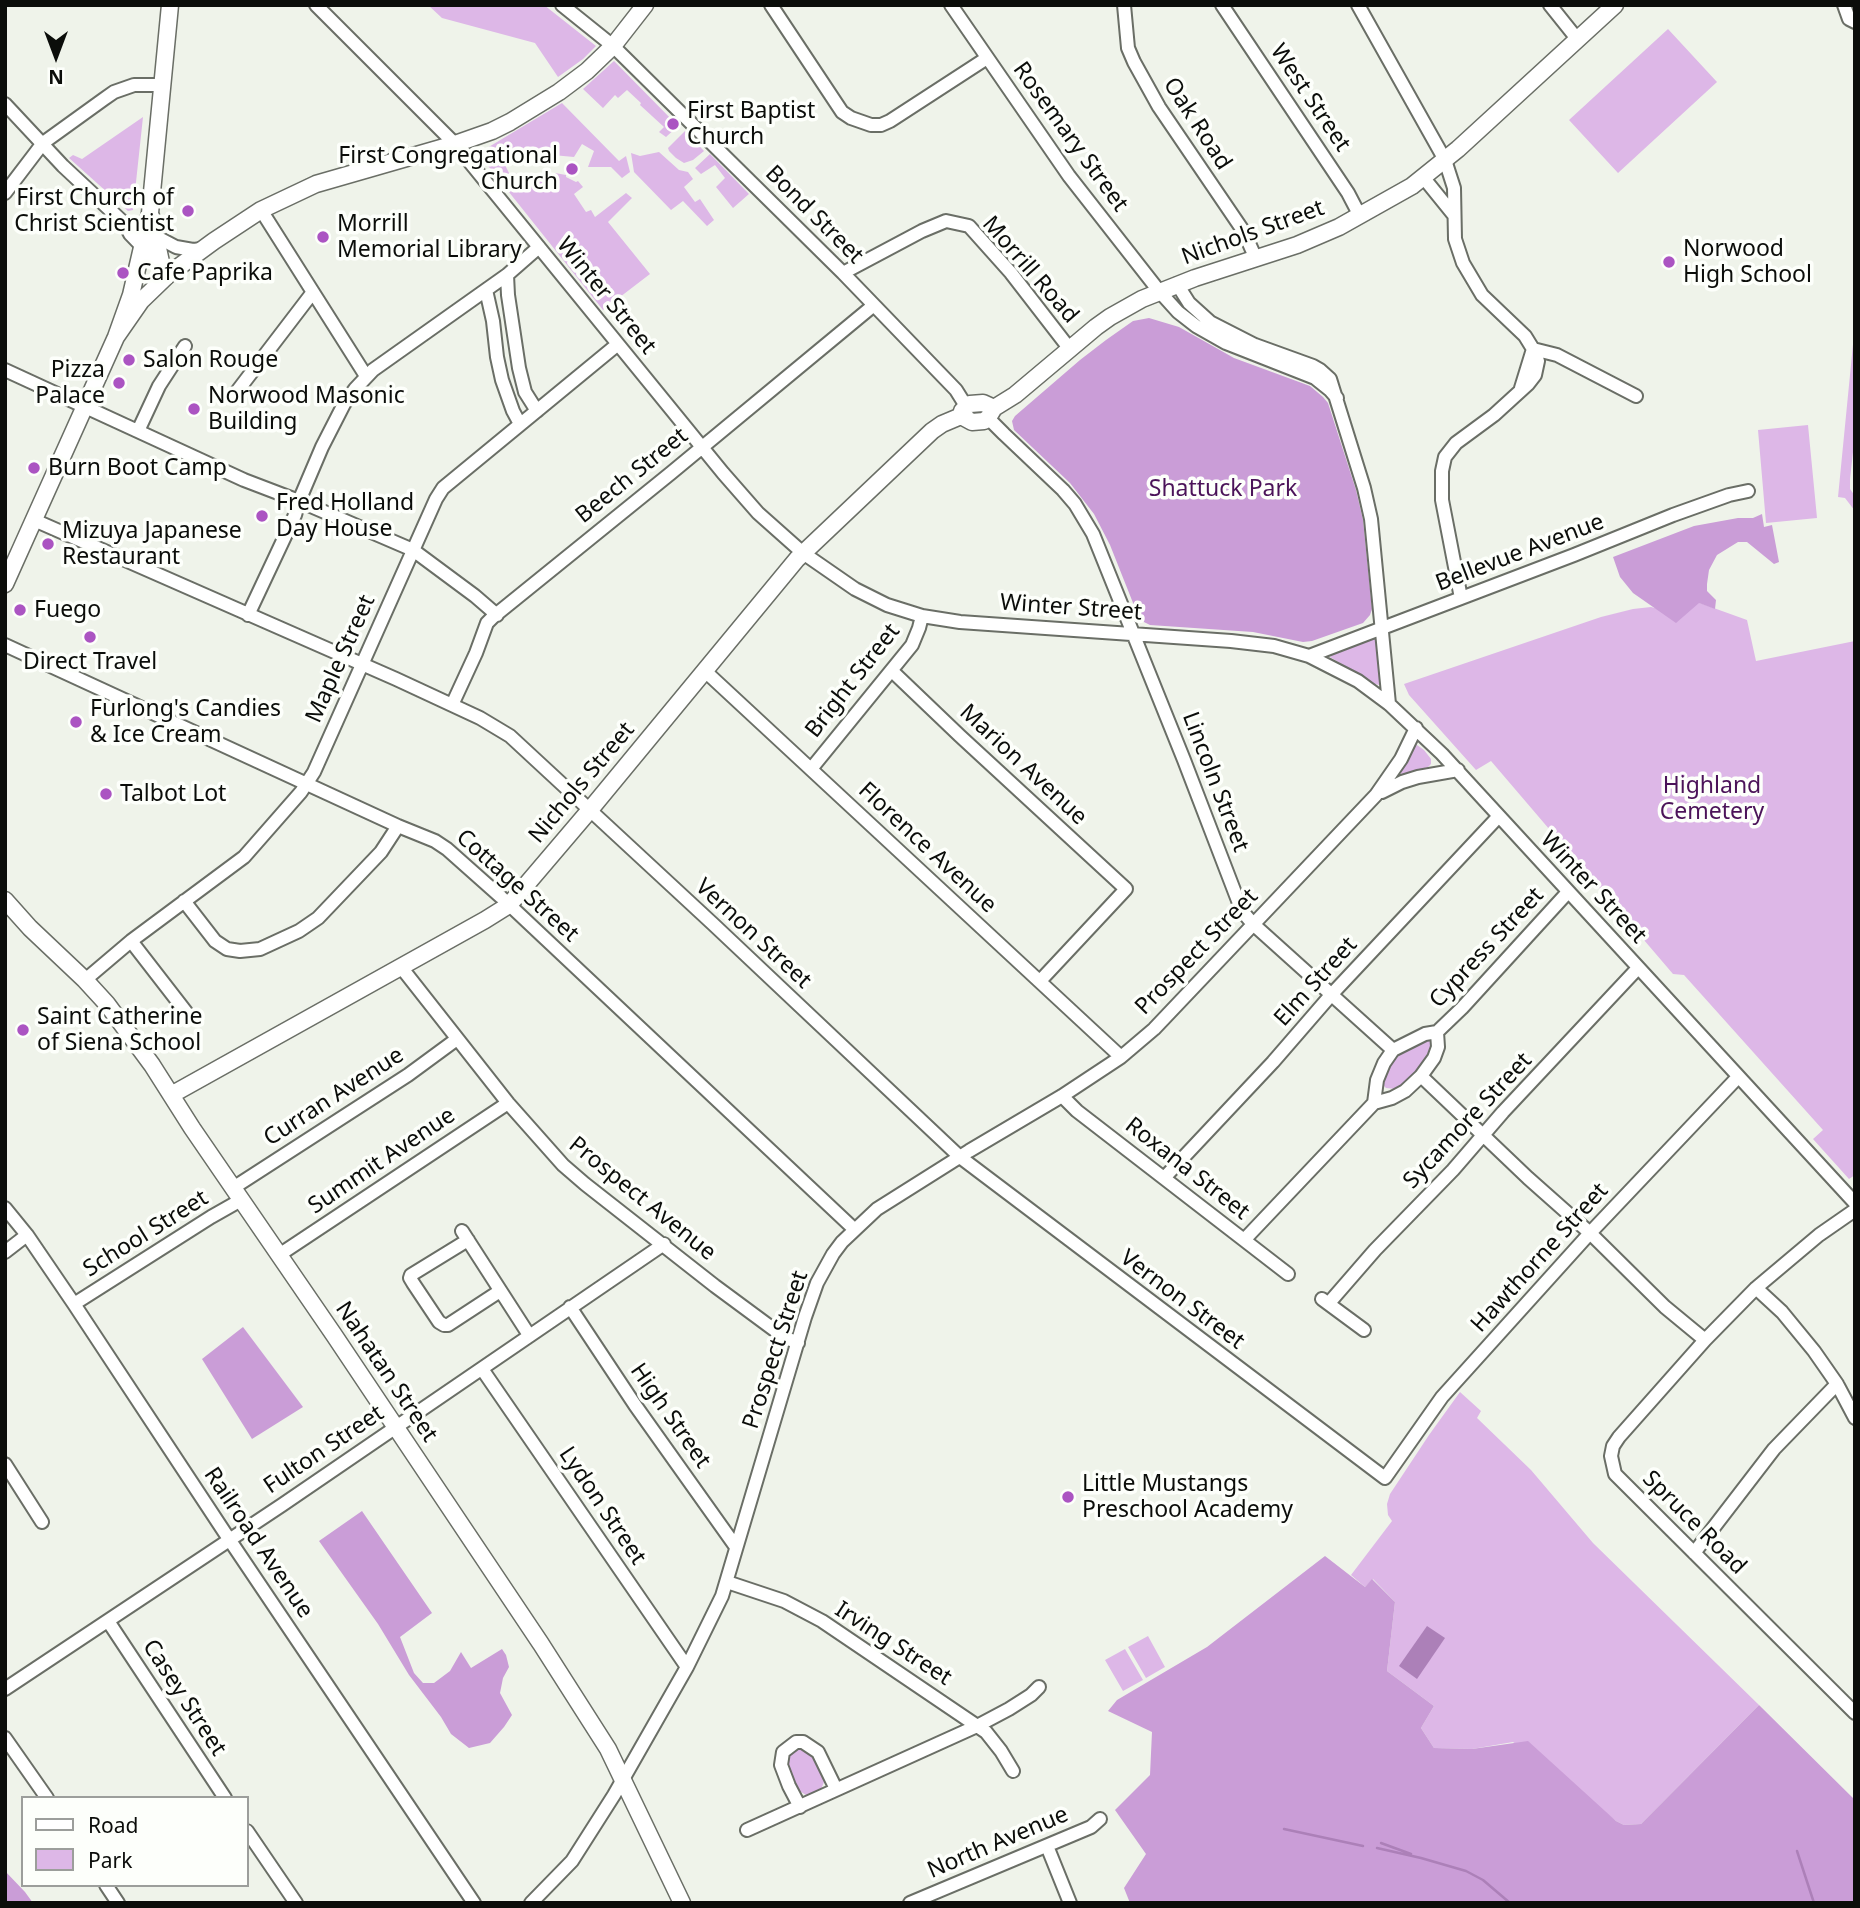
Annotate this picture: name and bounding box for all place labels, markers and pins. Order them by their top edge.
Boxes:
place label: First Baptist Church [687,97,815,151]
marker: First Baptist Church [665,116,681,132]
place label: First Congregational Church [338,142,558,196]
marker: First Congregational Church [564,161,580,177]
place label: First Church of Christ Scientist [14,184,174,238]
marker: First Church of Christ Scientist [180,203,196,219]
place label: Morrill Memorial Library [337,210,522,264]
marker: Morrill Memorial Library [315,229,331,245]
place label: Norwood High School [1683,235,1812,289]
marker: Norwood High School [1661,254,1677,270]
place label: Cafe Paprika [137,259,273,287]
marker: Cafe Paprika [115,265,131,281]
place label: Salon Rouge [143,346,278,374]
marker: Salon Rouge [121,352,137,368]
place label: Pizza Palace [35,356,105,410]
marker: Pizza Palace [111,375,127,391]
place label: Norwood Masonic Building [208,382,405,436]
marker: Norwood Masonic Building [186,401,202,417]
place label: Burn Boot Camp [48,454,227,482]
marker: Burn Boot Camp [26,460,42,476]
place label: Fred Holland Day House [276,489,414,543]
marker: Fred Holland Day House [254,508,270,524]
place label: Mizuya Japanese Restaurant [62,517,242,571]
marker: Mizuya Japanese Restaurant [40,536,56,552]
place label: Fuego [34,596,101,624]
marker: Fuego [12,602,28,618]
marker: Direct Travel [82,629,98,645]
place label: Direct Travel [23,648,157,676]
place label: Furlong's Candies & Ice Cream [90,695,281,749]
marker: Furlong's Candies & Ice Cream [68,714,84,730]
place label: Talbot Lot [120,780,226,808]
marker: Talbot Lot [98,786,114,802]
place label: Saint Catherine of Siena School [37,1003,203,1057]
marker: Saint Catherine of Siena School [15,1022,31,1038]
place label: Little Mustangs Preschool Academy [1082,1470,1293,1524]
marker: Little Mustangs Preschool Academy [1060,1489,1076,1505]

